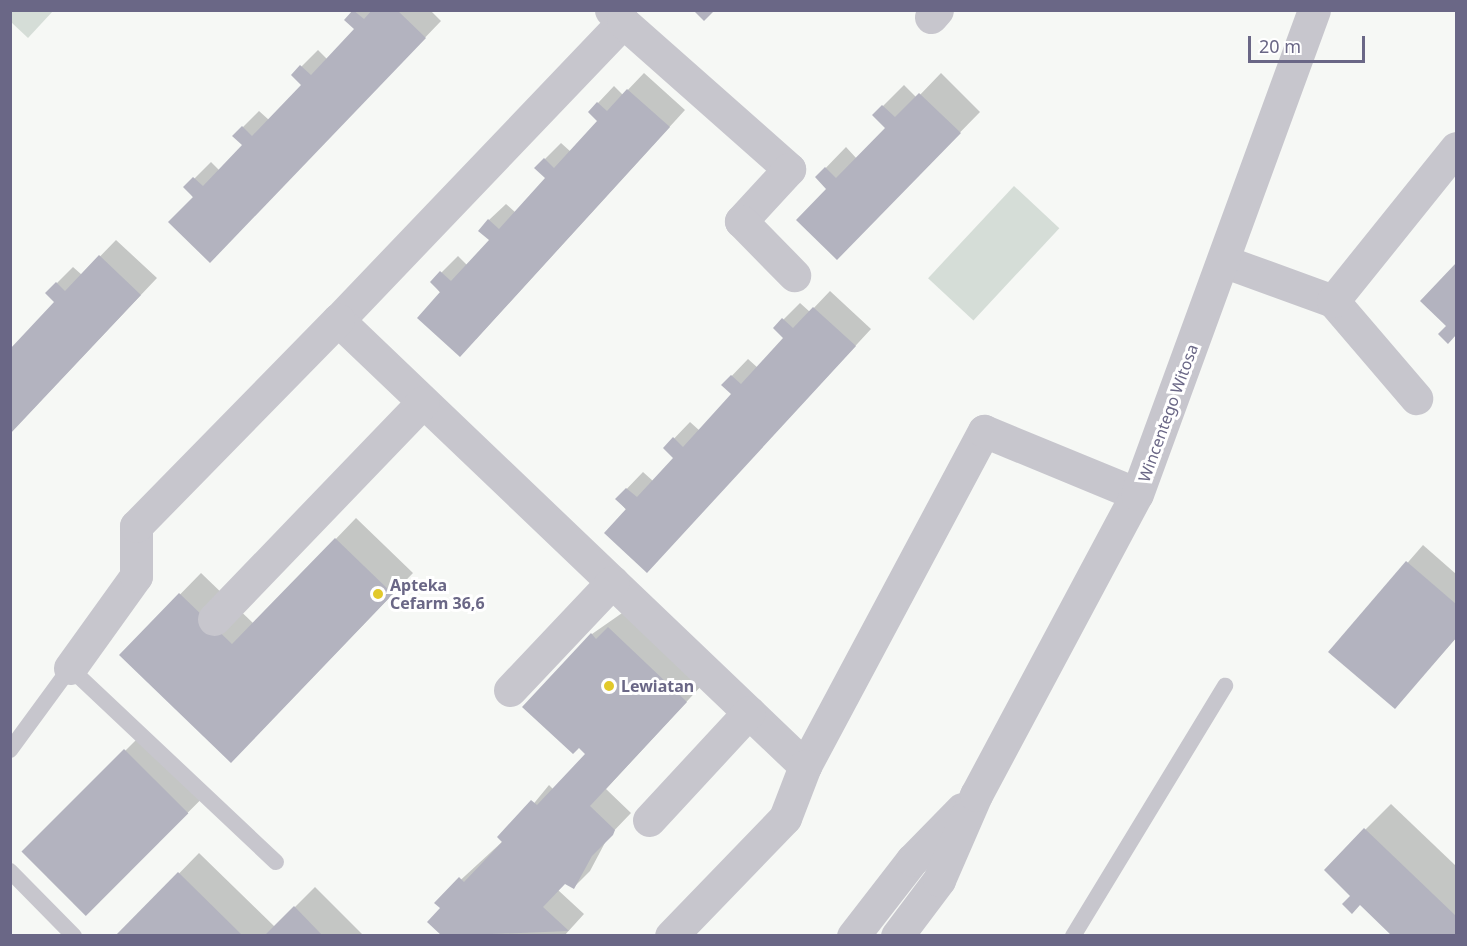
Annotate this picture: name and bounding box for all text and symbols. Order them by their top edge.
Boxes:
scale bar [1251,24,1368,62]
text: 20 m [1259,34,1301,58]
street label: Wincentego Witosa [1134,342,1202,484]
place label: Apteka Cefarm 36,6 [390,575,485,613]
marker: Apteka Cefarm 36,6 [371,587,385,601]
place label: Lewiatan [621,676,694,696]
marker: Lewiatan [602,679,616,693]

